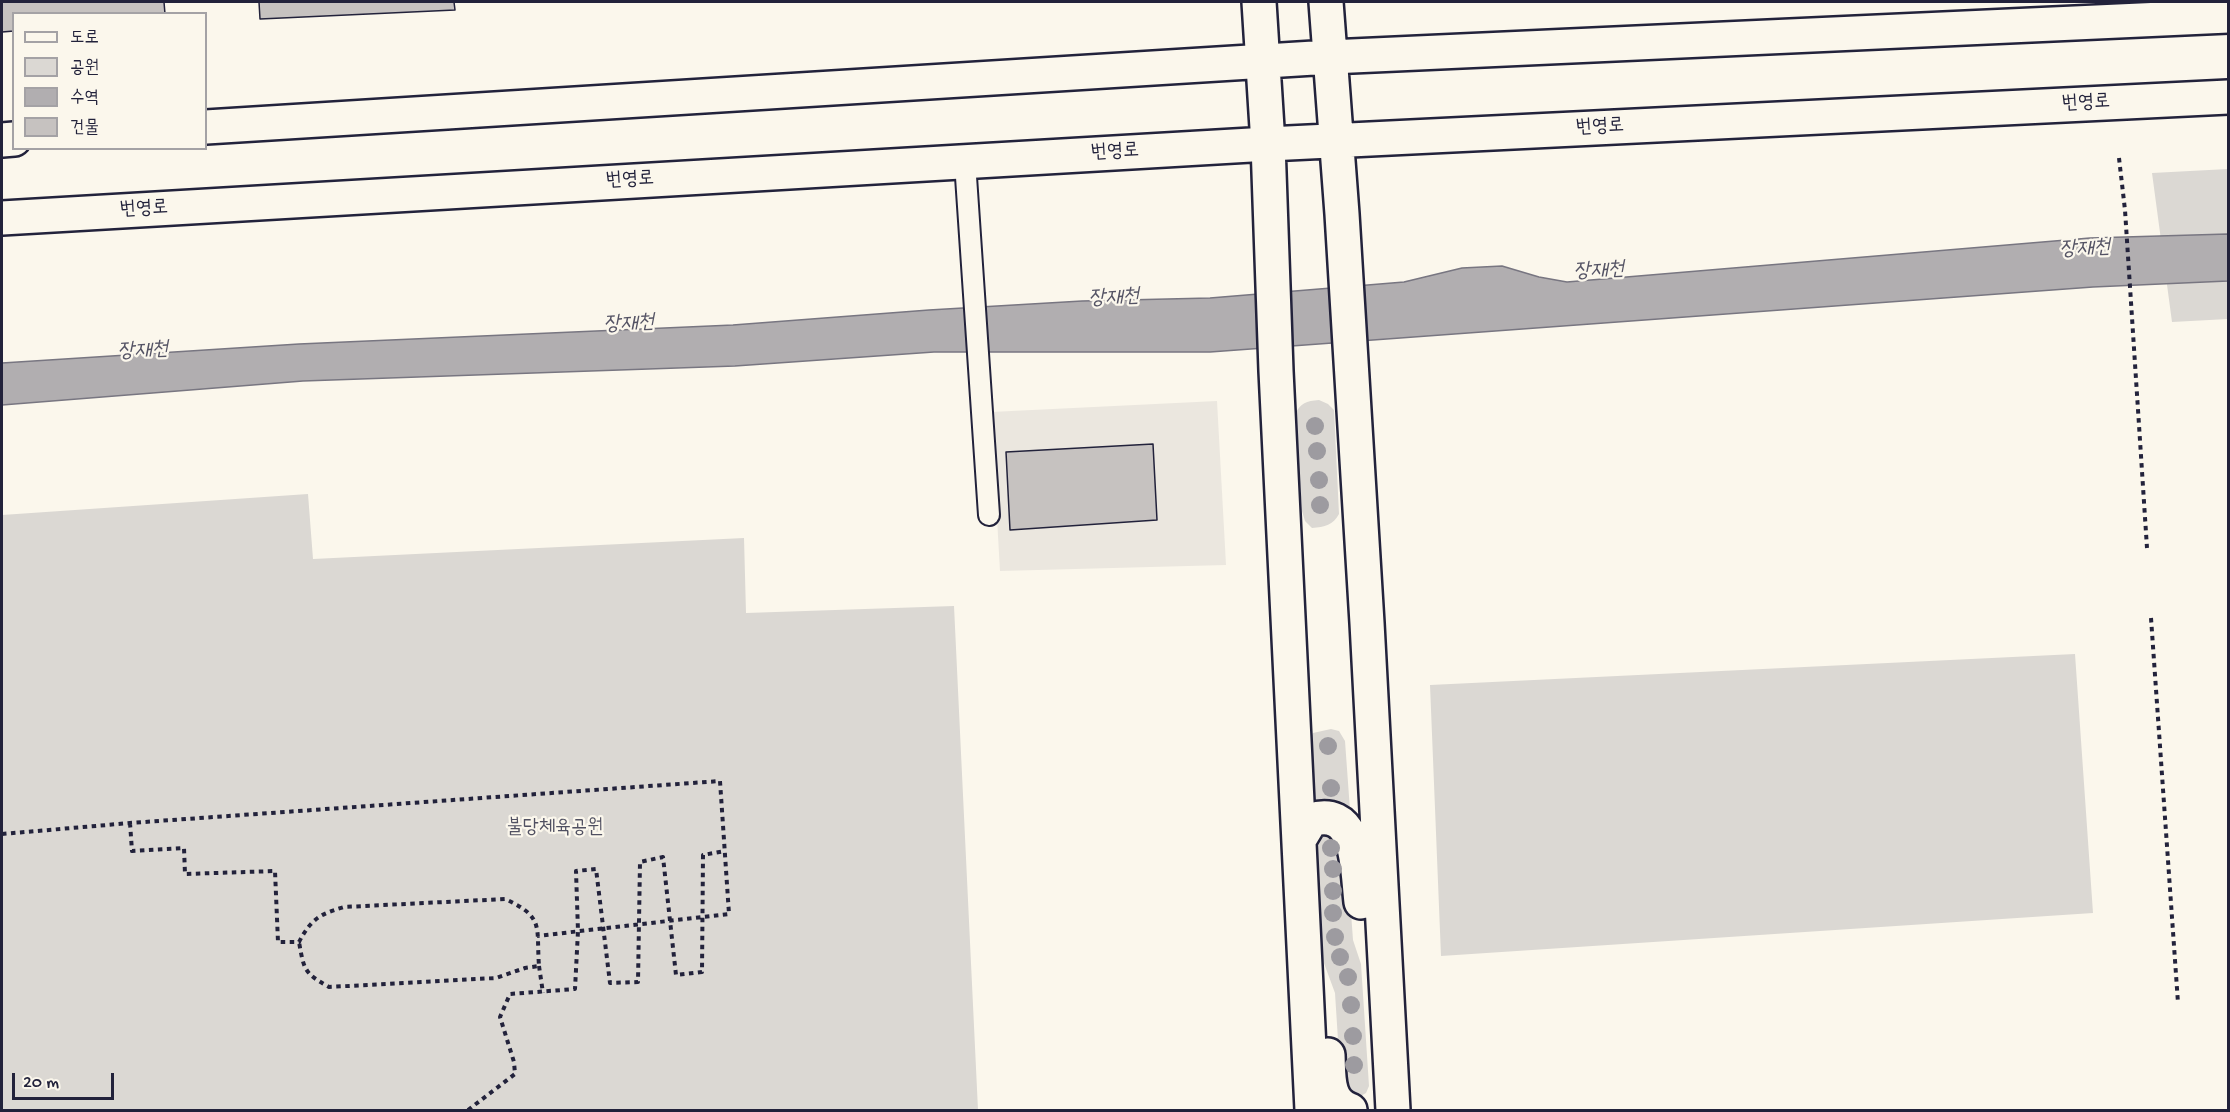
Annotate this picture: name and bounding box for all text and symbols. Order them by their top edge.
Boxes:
legend [12,12,207,150]
text: 도로 [70,28,99,49]
text: 공원 [70,58,99,79]
text: 수역 [70,88,99,109]
street label: 번영로 [2061,91,2111,117]
street label: 번영로 [1575,115,1625,141]
text: 건물 [70,118,99,139]
street label: 번영로 [1090,140,1140,166]
street label: 번영로 [605,168,655,194]
street label: 번영로 [119,197,169,223]
water label: 장재천 [2059,236,2111,264]
water label: 장재천 [1573,258,1625,286]
water label: 장재천 [1088,285,1140,313]
water label: 장재천 [603,311,655,339]
water label: 장재천 [117,338,169,366]
park label: 불당체육공원 [507,817,603,841]
scale bar [15,1061,117,1099]
text: 20 m [23,1073,59,1094]

